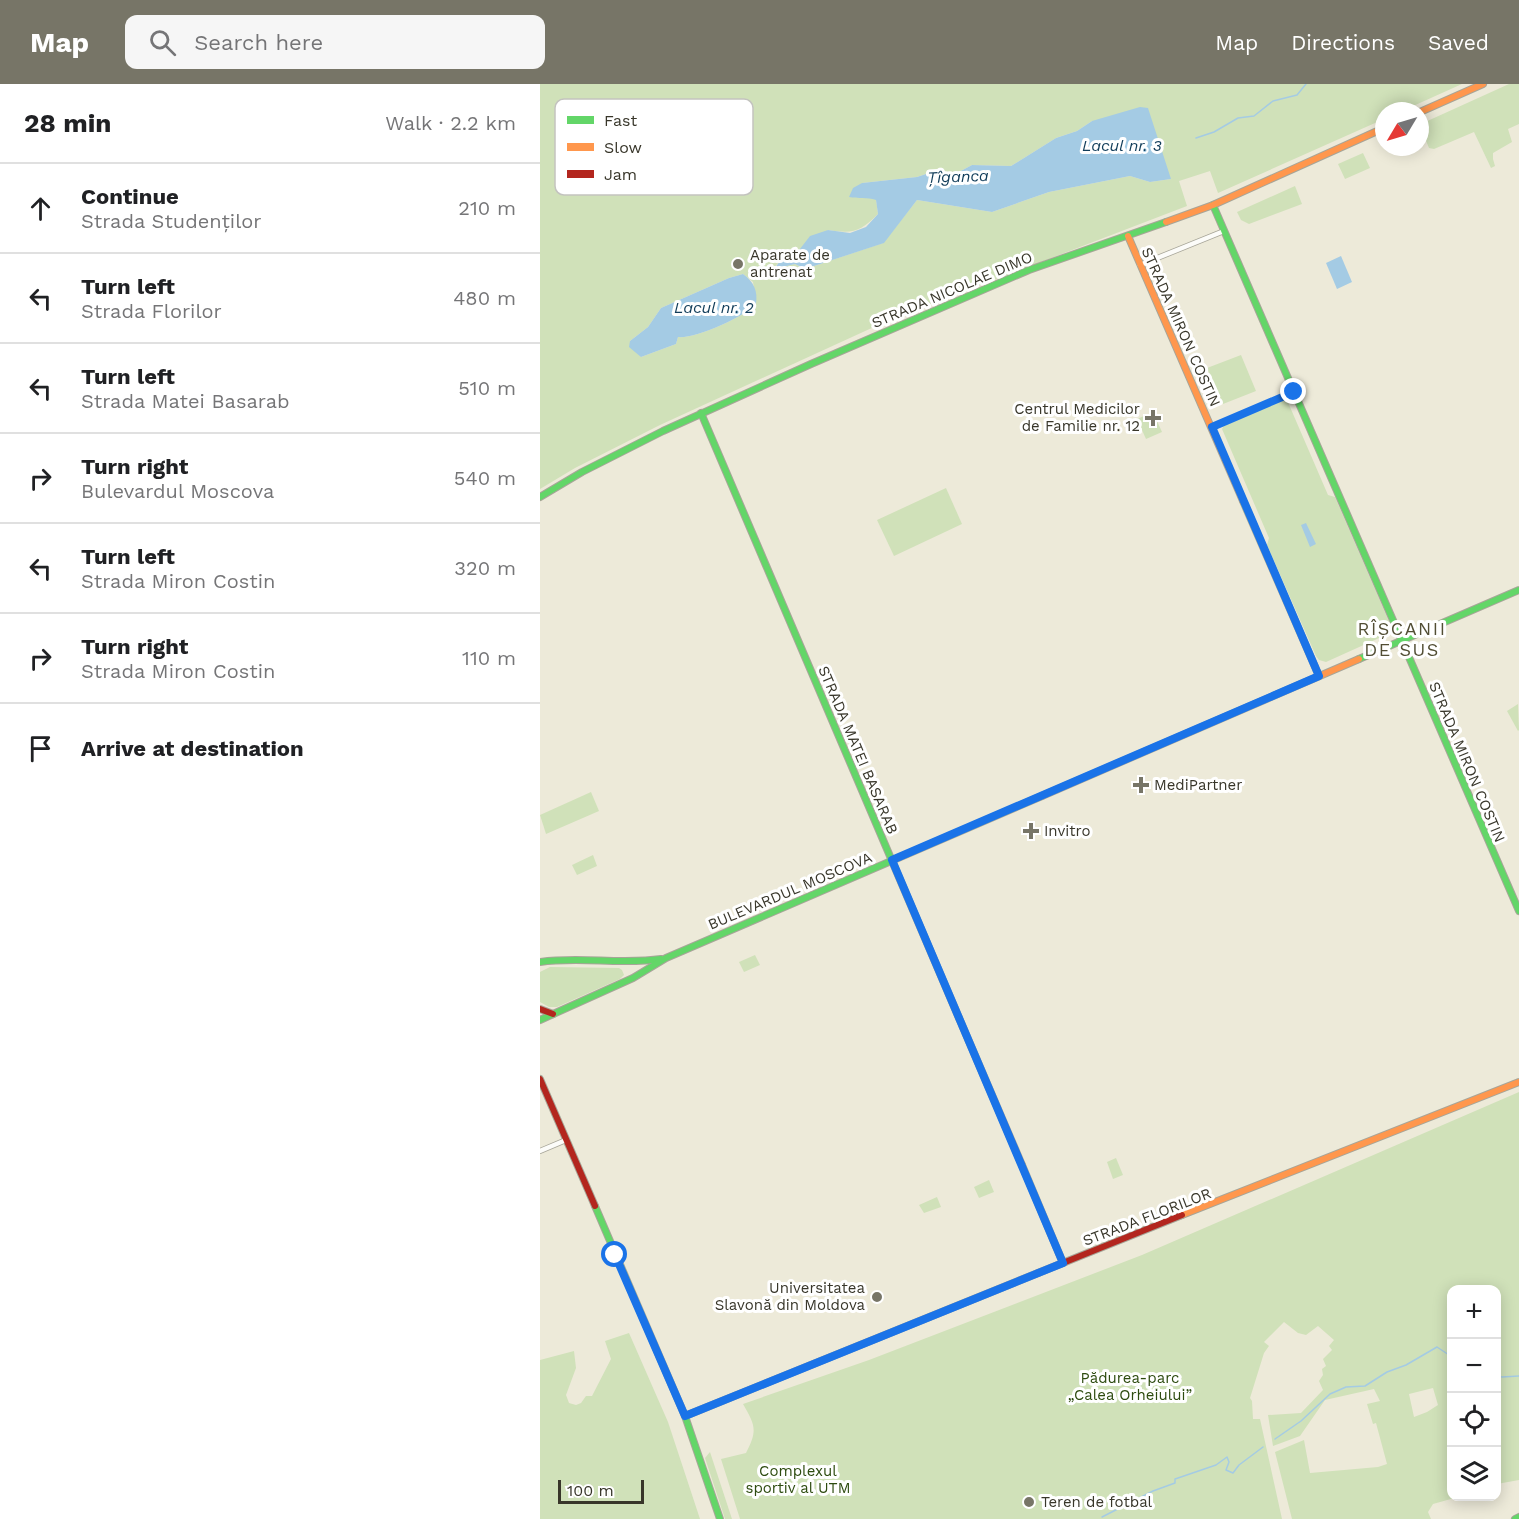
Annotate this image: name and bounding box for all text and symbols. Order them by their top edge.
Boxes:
search box [125,15,545,69]
text: Map [30,26,89,59]
icon: search [146,26,179,59]
text: Search here [194,30,323,55]
text: Map [1215,30,1258,55]
text: Directions [1291,30,1395,55]
text: Saved [1428,30,1489,55]
legend [555,99,753,195]
north arrow [1375,102,1429,156]
text: 28 min [24,108,111,138]
text: Walk · 2.2 km [385,111,516,135]
text: Fast [604,111,637,130]
water label: Lacul nr. 3 [1082,136,1162,155]
text: Slow [604,138,642,157]
text: Jam [604,165,637,184]
water label: Țîganca [927,166,989,187]
text: Continue [81,184,179,209]
icon: ahead [24,192,57,225]
text: 210 m [458,196,516,220]
text: Strada Studenților [81,209,261,233]
street label: STRADA MIRON COSTIN [1138,244,1224,410]
place label: Aparate de antrenat [750,246,830,281]
street label: STRADA NICOLAE DIMO [869,248,1035,332]
marker: Aparate de antrenat [731,257,745,271]
text: Turn left [81,274,175,299]
icon: left [24,282,57,315]
text: 480 m [453,286,516,310]
water label: Lacul nr. 2 [674,298,754,317]
text: Strada Florilor [81,299,222,323]
text: Turn left [81,364,175,389]
icon: left [24,372,57,405]
text: 510 m [458,376,516,400]
route end [1280,378,1306,404]
text: Strada Matei Basarab [81,389,290,413]
place label: Centrul Medicilor de Familie nr. 12 [1014,400,1140,435]
marker: Centrul Medicilor de Familie nr. 12 [1144,409,1162,427]
text: Turn right [81,454,188,479]
icon: right [24,462,57,495]
text: 540 m [454,466,516,490]
text: Bulevardul Moscova [81,479,274,503]
text: Turn left [81,544,175,569]
icon: left [24,552,57,585]
text: 320 m [454,556,516,580]
text: Strada Miron Costin [81,569,275,593]
district label: RÎȘCANII DE SUS [1358,618,1446,660]
text: Turn right [81,634,188,659]
icon: right [24,642,57,675]
text: 110 m [462,646,516,670]
text: Strada Miron Costin [81,659,275,683]
street label: STRADA MATEI BASARAB [814,663,902,837]
street label: STRADA MIRON COSTIN [1425,679,1509,845]
icon: arrive [24,732,57,765]
text: Arrive at destination [81,736,304,761]
marker: MediPartner [1132,776,1150,794]
place label: MediPartner [1154,776,1242,794]
marker: Invitro [1022,822,1040,840]
place label: Invitro [1044,822,1090,840]
street label: BULEVARDUL MOSCOVA [705,848,875,934]
street label: STRADA FLORILOR [1080,1184,1214,1250]
route start [601,1241,627,1267]
place label: Universitatea Slavonă din Moldova [715,1279,866,1314]
map controls [1447,1285,1501,1501]
button: + [1447,1285,1501,1339]
marker: Universitatea Slavonă din Moldova [870,1290,884,1304]
button: − [1447,1339,1501,1393]
park label: Pădurea-parc „Calea Orheiului” [1068,1369,1192,1404]
button: locate [1447,1393,1501,1447]
button: layers [1447,1447,1501,1501]
park label: Complexul sportiv al UTM [746,1462,850,1497]
scale bar [558,1477,644,1504]
text: 100 m [567,1481,614,1500]
place label: Teren de fotbal [1041,1493,1153,1511]
marker: Teren de fotbal [1022,1495,1036,1509]

